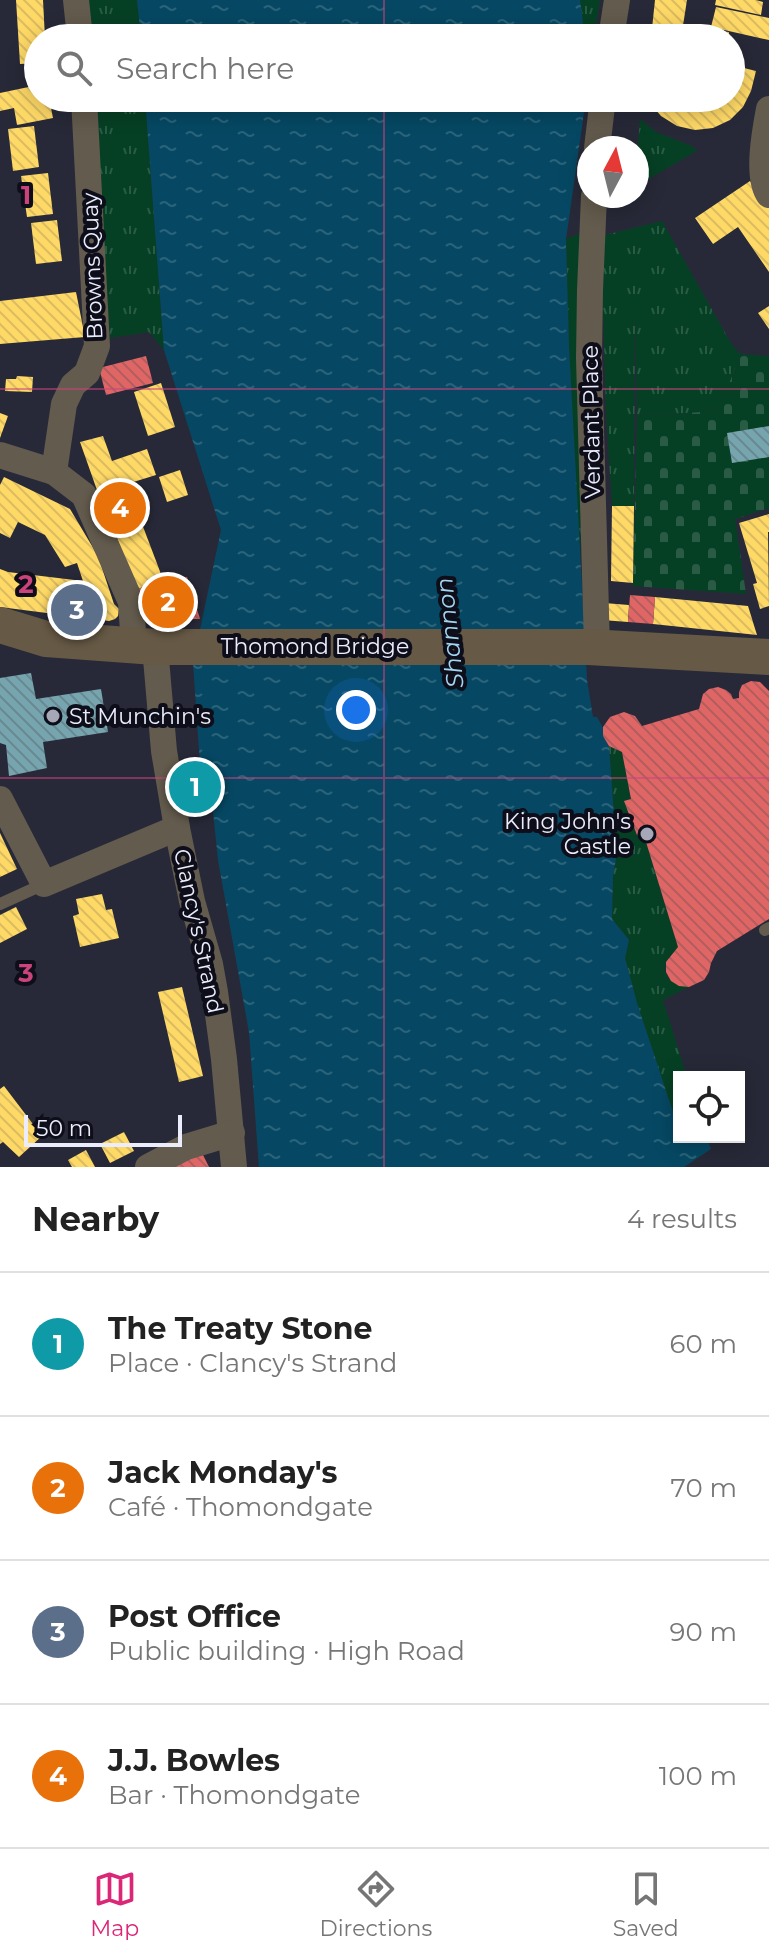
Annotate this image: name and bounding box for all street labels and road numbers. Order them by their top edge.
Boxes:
street label: Browns Quay [76,192,109,340]
street label: Verdant Place [577,345,606,499]
street label: Thomond Bridge [221,633,409,660]
street label: Clancy's Strand [168,846,229,1016]

